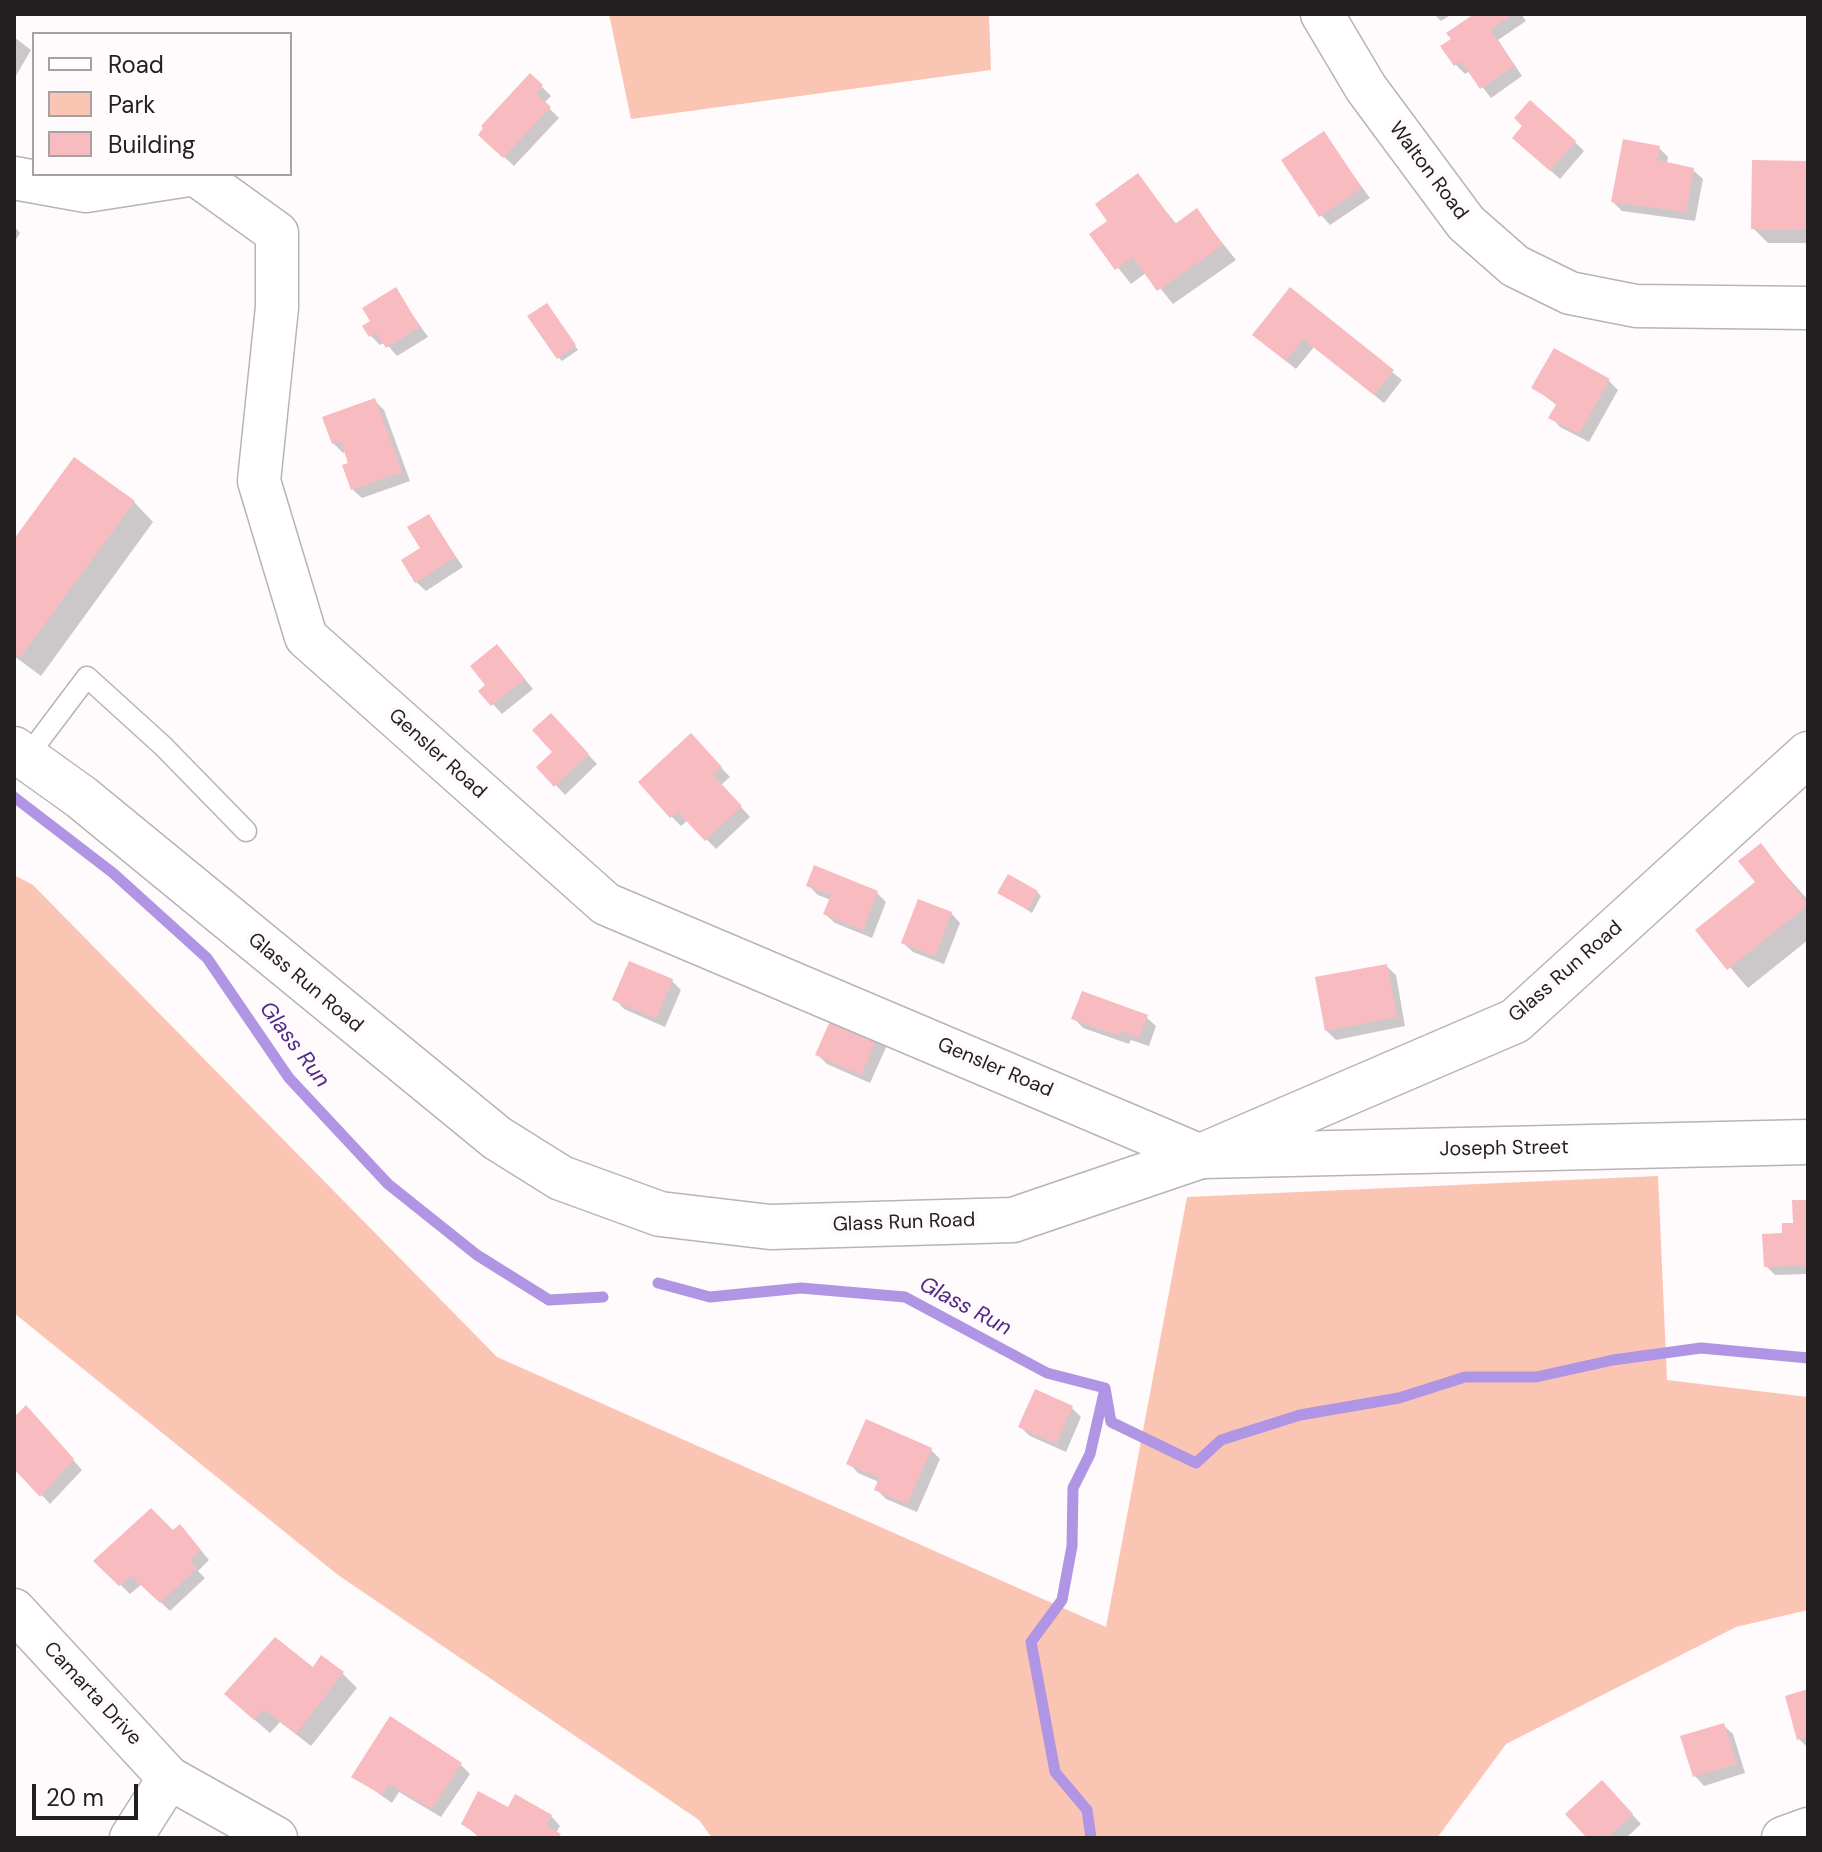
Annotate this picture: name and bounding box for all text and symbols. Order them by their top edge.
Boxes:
legend [32,32,292,176]
text: Road [108,49,164,80]
text: Park [108,89,155,120]
street label: Walton Road [1383,117,1473,225]
text: Building [108,129,195,160]
street label: Gensler Road [383,704,491,804]
street label: Glass Run Road [1504,916,1628,1028]
street label: Glass Run Road [243,928,367,1038]
water label: Glass Run [253,997,335,1093]
street label: Gensler Road [934,1033,1056,1103]
street label: Joseph Street [1439,1136,1569,1162]
street label: Glass Run Road [832,1209,976,1237]
water label: Glass Run [914,1272,1016,1342]
street label: Camarta Drive [38,1637,146,1751]
scale bar [36,1768,142,1818]
text: 20 m [46,1782,104,1813]

